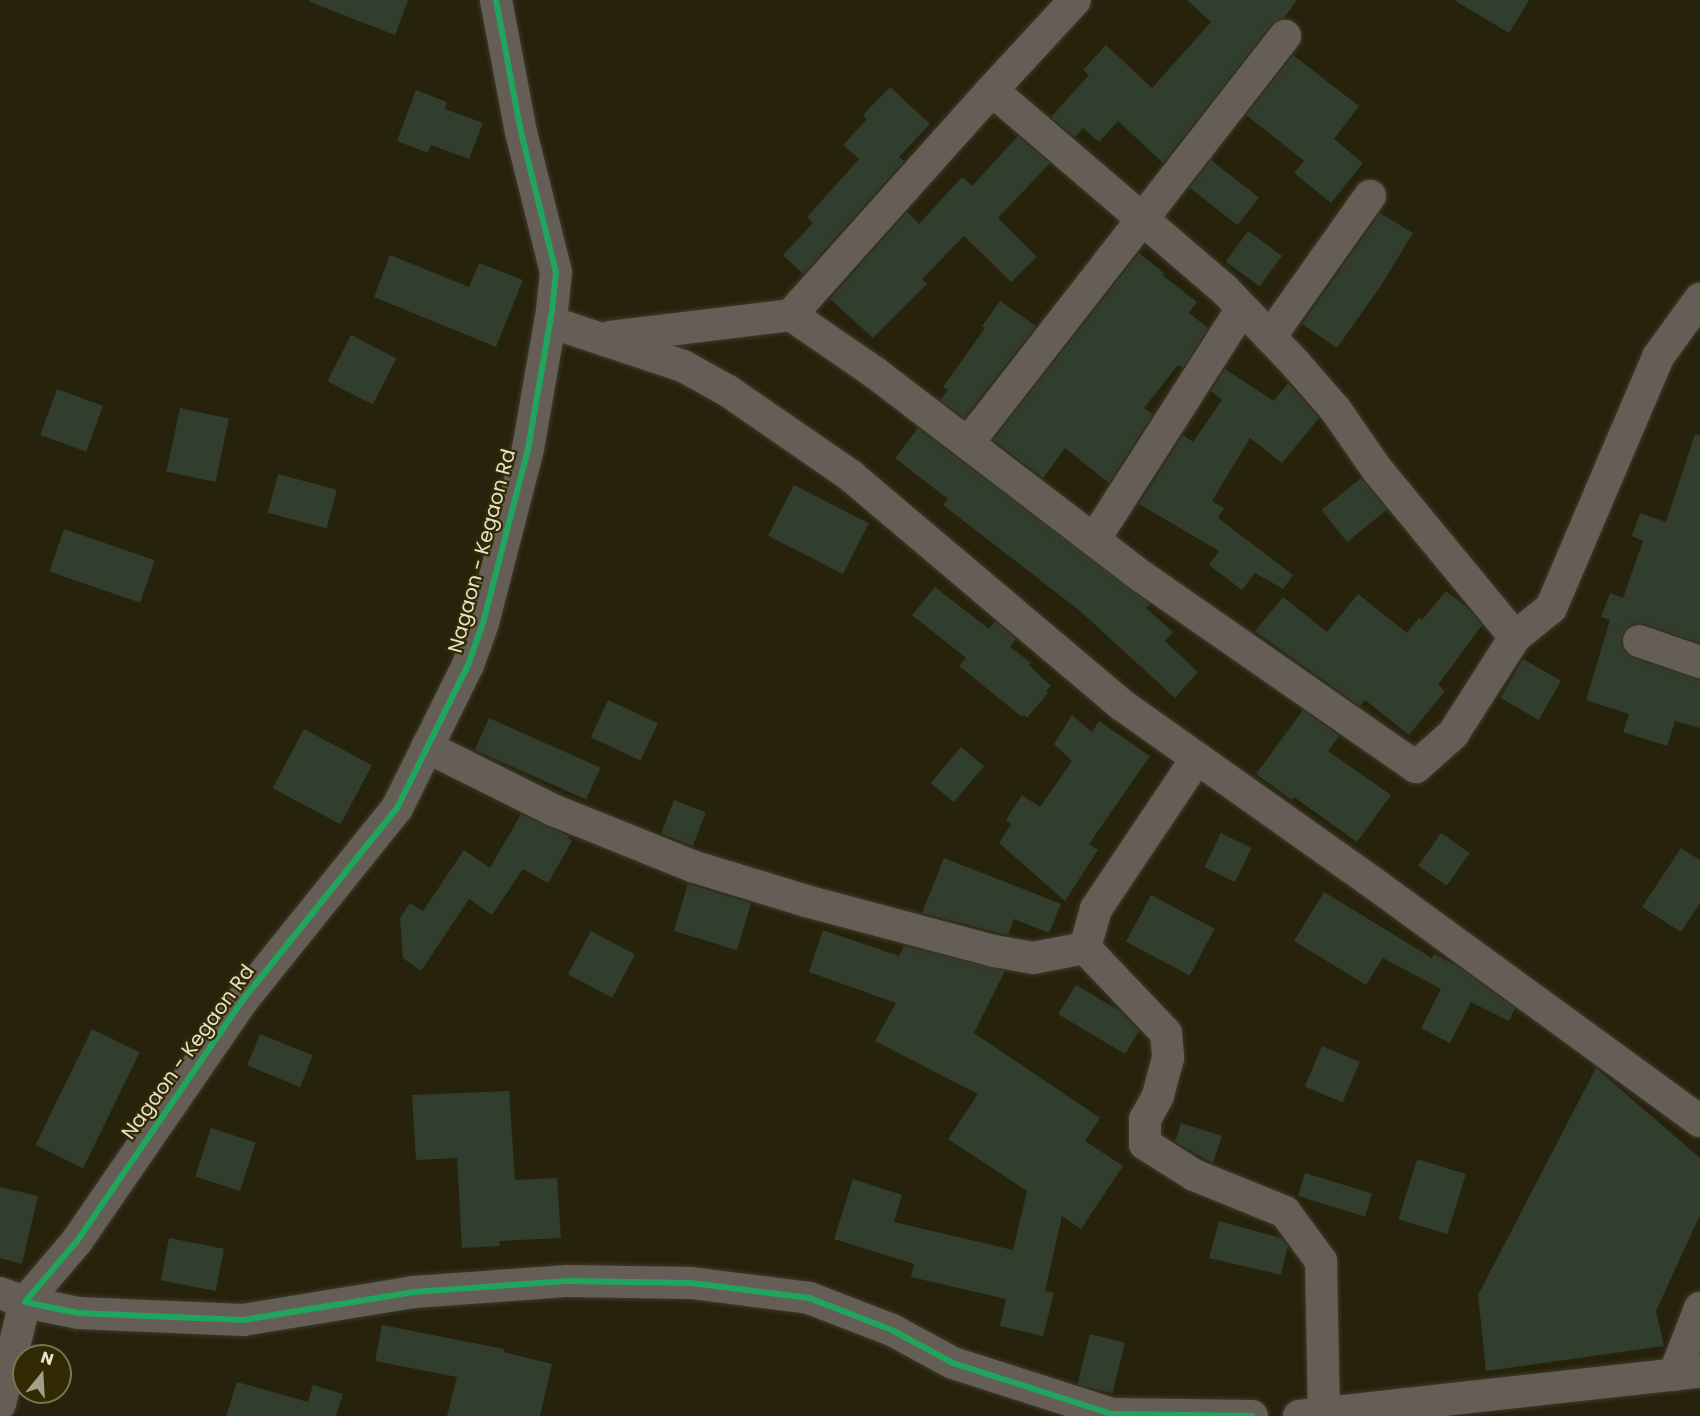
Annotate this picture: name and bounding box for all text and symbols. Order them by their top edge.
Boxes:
street label: Nagaon - Kegaon Rd [443,446,521,656]
street label: Nagaon - Kegaon Rd [117,960,259,1144]
north arrow [12,1344,72,1404]
text: N [38,1346,56,1371]

